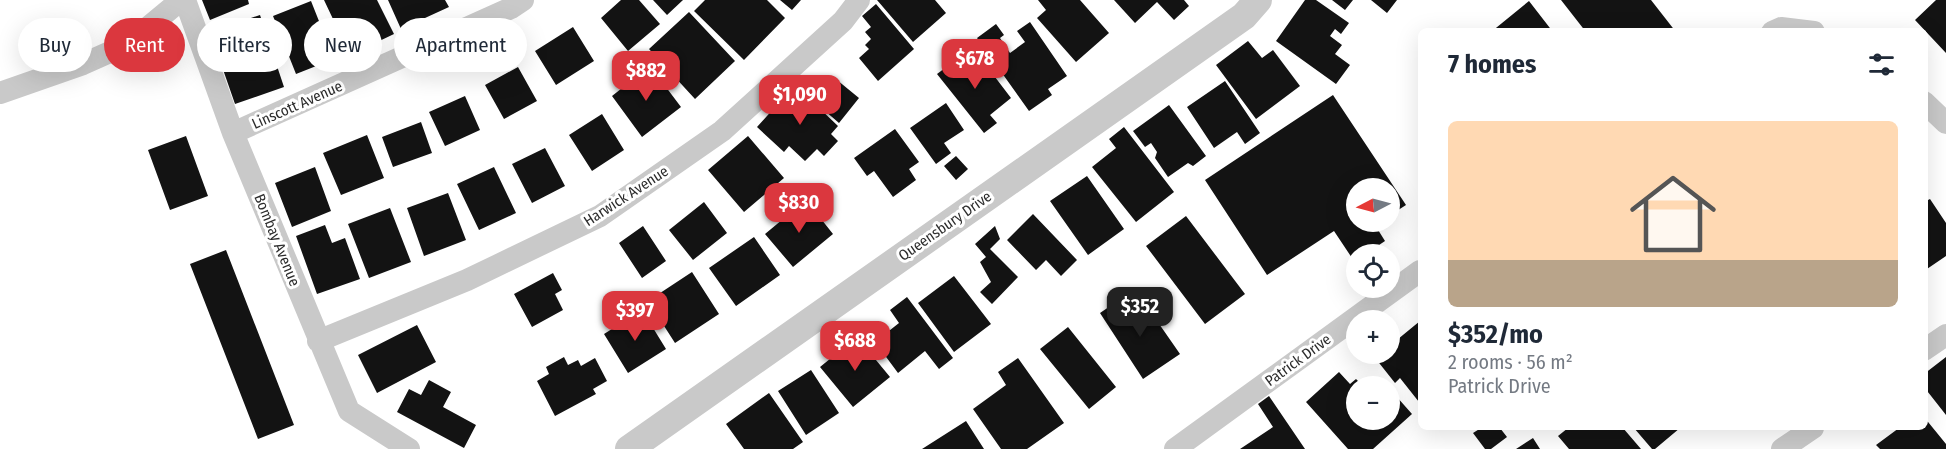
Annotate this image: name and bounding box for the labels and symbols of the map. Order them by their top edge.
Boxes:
pin: $678 [939,39,1011,90]
pin: $882 [610,51,682,102]
pin: $1,090 [751,75,849,126]
street label: Linscott Avenue [249,77,345,133]
street label: Harwick Avenue [580,162,672,230]
north arrow [1346,178,1400,232]
pin: $830 [763,183,835,234]
street label: Queensbury Drive [895,187,995,265]
street label: Bombay Avenue [250,191,304,289]
pin: $352 [1104,287,1176,338]
pin: $397 [599,291,671,342]
pin: $688 [819,321,891,372]
street label: Patrick Drive [1262,330,1334,390]

